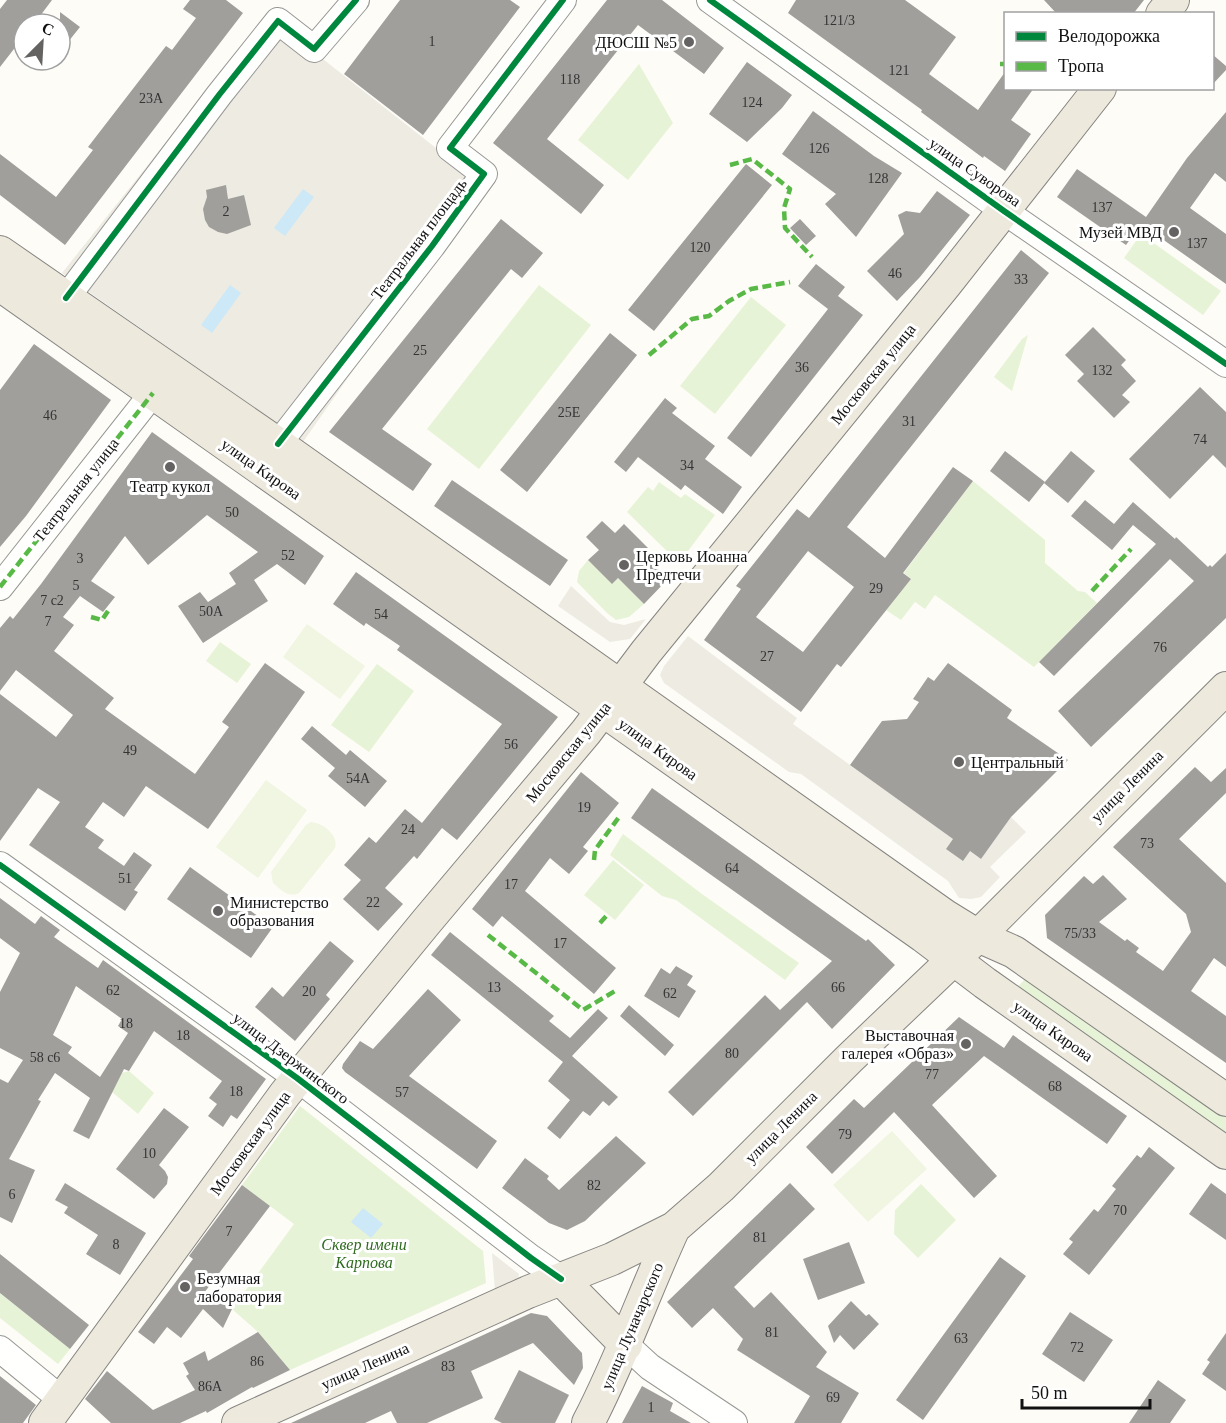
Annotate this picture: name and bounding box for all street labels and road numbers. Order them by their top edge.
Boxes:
street label: улица Суворова [925,134,1024,211]
street label: Театральная площадь [368,175,471,304]
street label: Московская улица [827,320,920,428]
street label: Театральная улица [30,435,123,546]
street label: улица Кирова [217,435,304,504]
street label: Московская улица [522,698,615,806]
street label: улица Кирова [615,715,701,784]
street label: улица Ленина [1088,747,1167,826]
street label: улица Кирова [1009,997,1096,1066]
street label: улица Дзержинского [229,1009,352,1108]
street label: Московская улица [207,1088,294,1199]
street label: улица Ленина [742,1088,821,1167]
street label: улица Луначарского [598,1260,667,1392]
street label: улица Ленина [319,1339,412,1394]

